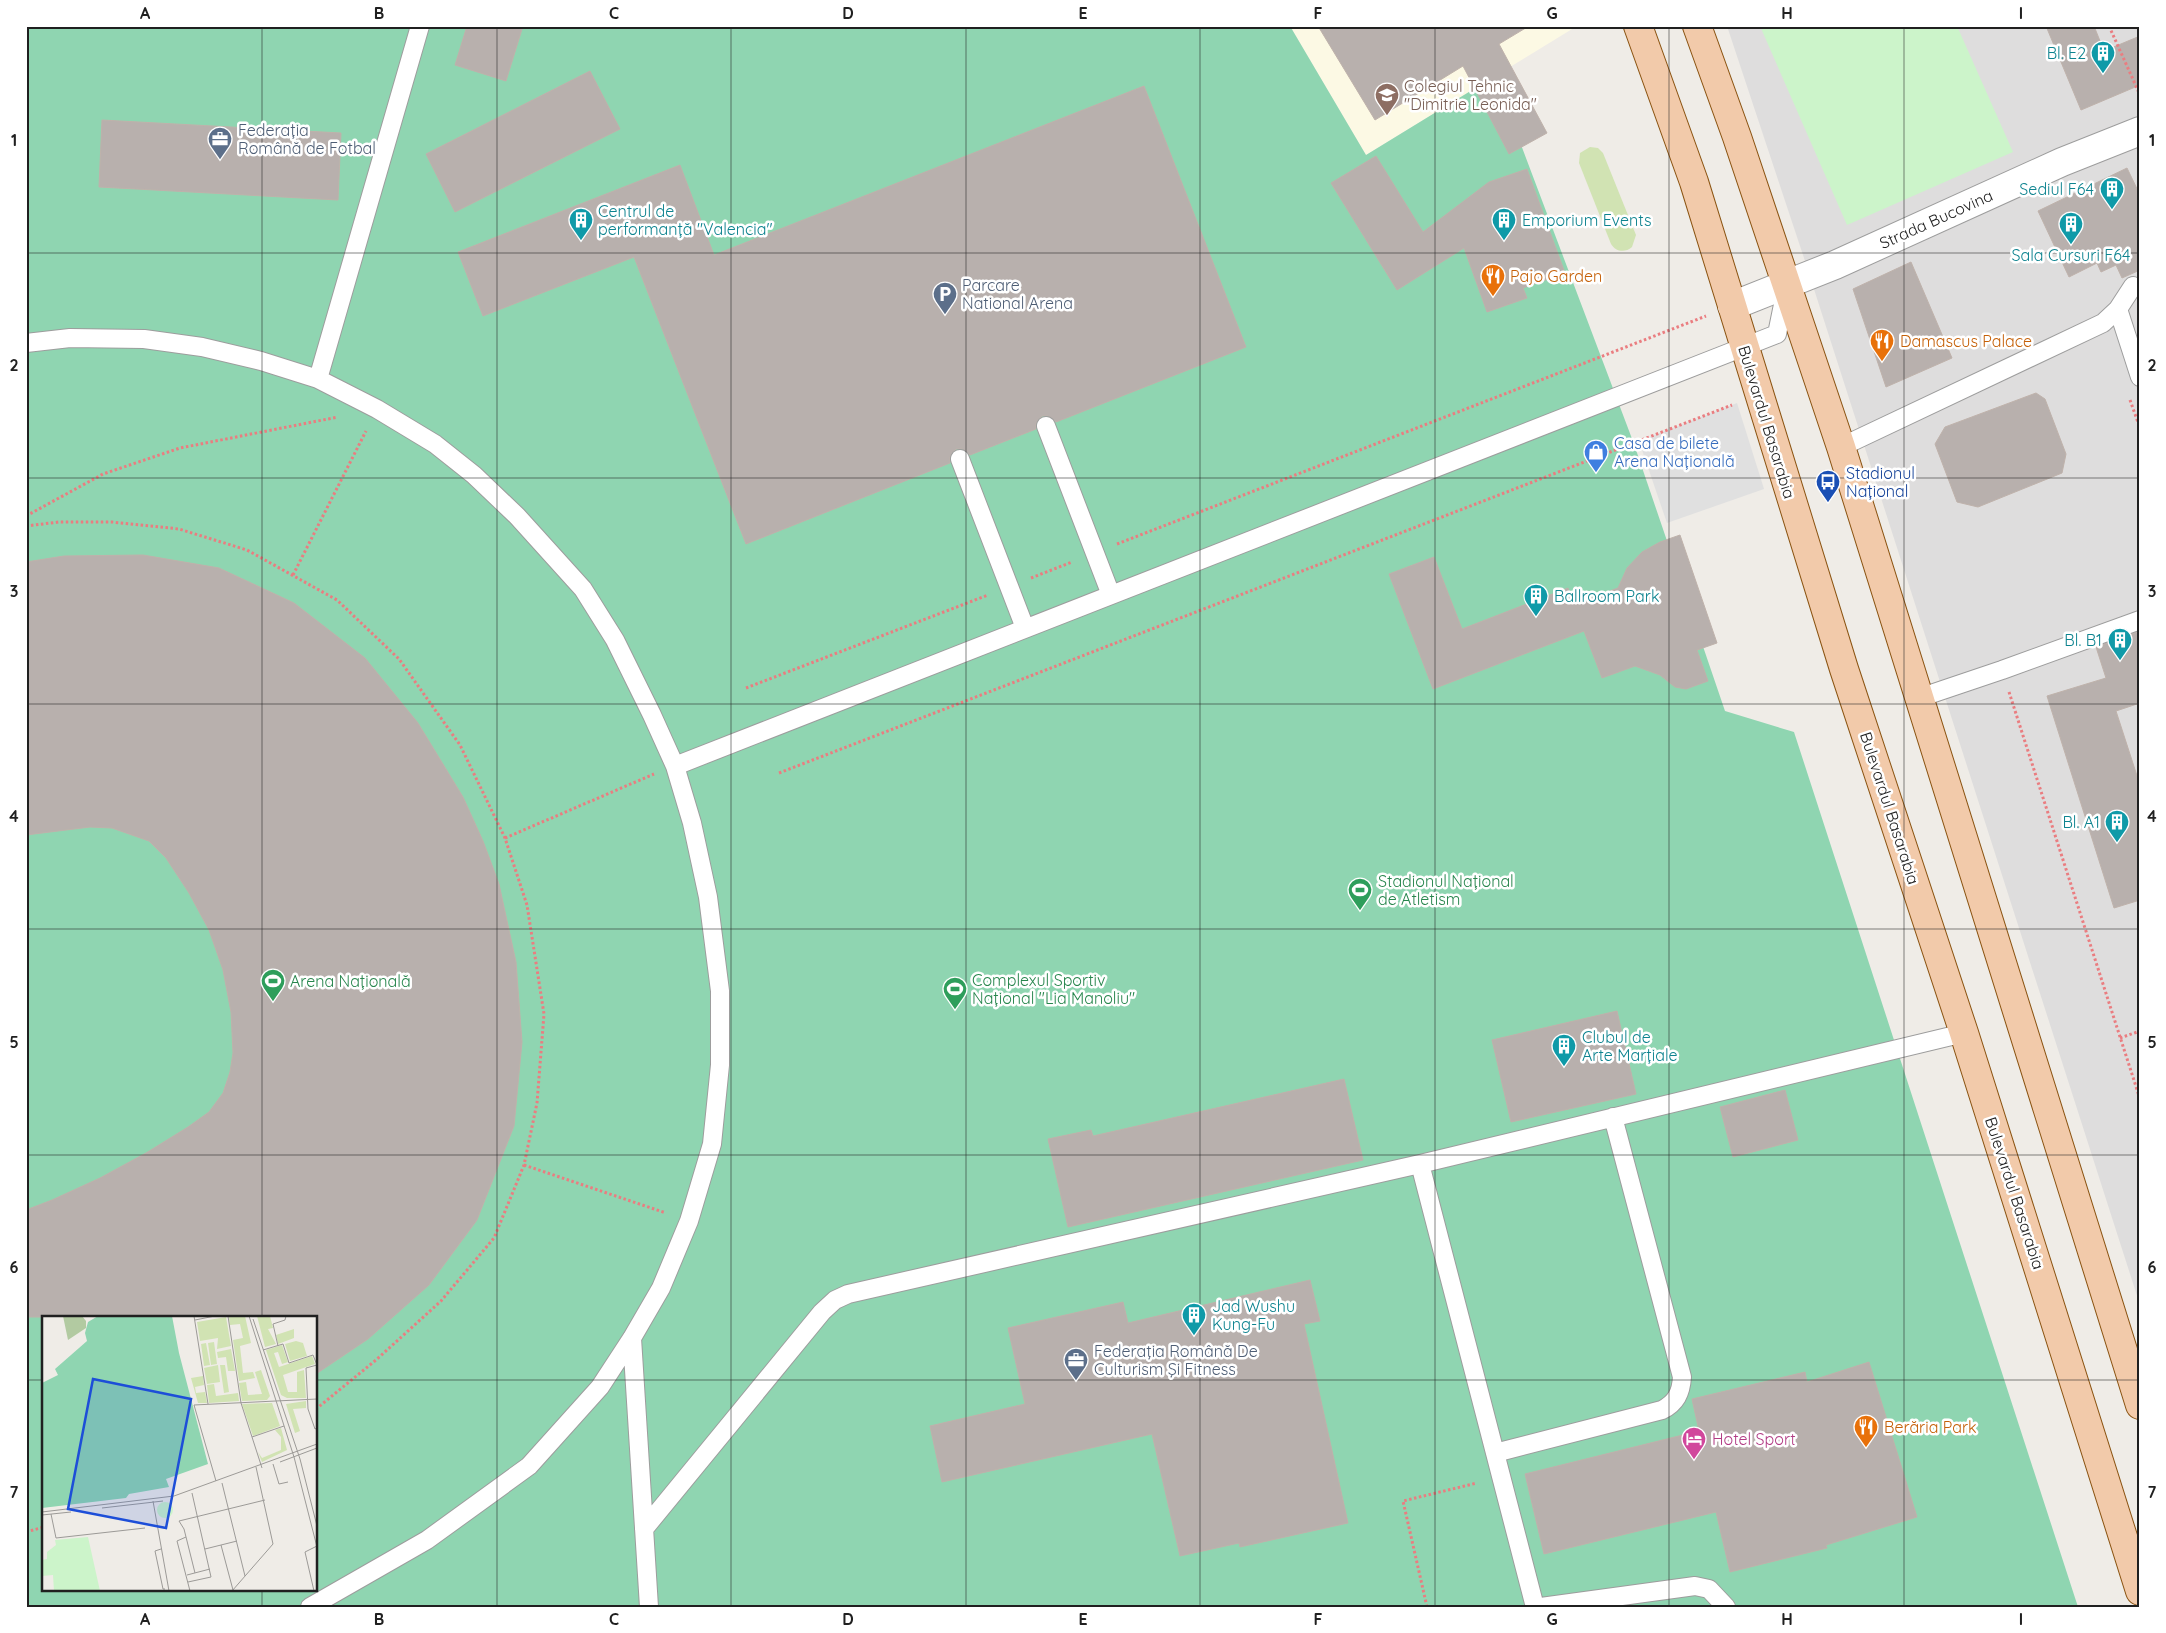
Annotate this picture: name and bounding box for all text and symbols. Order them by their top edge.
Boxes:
text: A [140,3,151,23]
text: B [374,3,384,23]
text: C [609,3,619,23]
text: D [842,3,854,23]
text: E [1078,3,1088,23]
text: F [1314,3,1323,23]
text: G [1546,3,1558,23]
text: H [1781,3,1793,23]
text: I [2019,3,2023,23]
building icon: Bl. E2 [2090,40,2116,74]
place label: Bl. E2 [2047,43,2086,63]
place label: Colegiul Tehnic "Dimitrie Leonida" [1404,76,1537,114]
school or university icon: Colegiul Tehnic "Dimitrie Leonida" [1374,82,1400,116]
place label: Federația Română de Fotbal [238,120,376,158]
office icon: Federația Română de Fotbal [207,126,233,160]
text: 1 [11,130,17,150]
text: 1 [2149,130,2155,150]
building icon: Sediul F64 [2099,176,2125,210]
place label: Sediul F64 [2019,179,2094,199]
street label: Strada Bucovina [1876,185,1996,253]
place label: Centrul de performanță "Valencia" [598,201,773,239]
building icon: Centrul de performanță "Valencia" [568,207,594,241]
building icon: Emporium Events [1491,207,1517,241]
place label: Emporium Events [1522,210,1651,230]
building icon: Sala Cursuri F64 [2058,211,2084,245]
place label: Sala Cursuri F64 [2011,245,2131,265]
restaurant icon: Pajo Garden [1480,263,1506,297]
place label: Pajo Garden [1510,266,1602,286]
place label: Parcare National Arena [962,275,1073,313]
parking icon: Parcare National Arena [932,281,958,315]
restaurant icon: Damascus Palace [1869,328,1895,362]
place label: Damascus Palace [1900,331,2032,351]
street label: Bulevardul Basarabia [1734,343,1800,501]
text: 2 [9,355,19,375]
text: 2 [2147,355,2157,375]
place label: Casa de bilete Arena Națională [1614,433,1735,471]
shop icon: Casa de bilete Arena Națională [1583,439,1609,473]
place label: Stadionul Național [1846,463,1915,501]
bus stop icon: Stadionul Național [1815,469,1841,503]
text: 3 [10,581,18,601]
text: 3 [2148,581,2156,601]
building icon: Ballroom Park [1523,583,1549,617]
place label: Ballroom Park [1554,586,1659,606]
building icon: Bl. B1 [2107,627,2133,661]
place label: Bl. B1 [2064,630,2102,650]
street label: Bulevardul Basarabia [1856,729,1924,887]
text: 4 [9,806,19,826]
text: 4 [2147,806,2157,826]
building icon: Bl. A1 [2104,809,2130,843]
place label: Bl. A1 [2062,812,2100,832]
place label: Stadionul Național de Atletism [1378,871,1514,909]
sports icon: Stadionul Național de Atletism [1347,877,1373,911]
sports icon: Arena Națională [260,968,286,1002]
place label: Complexul Sportiv Național "Lia Manoliu" [972,970,1135,1008]
place label: Arena Națională [290,971,411,991]
sports icon: Complexul Sportiv Național "Lia Manoliu" [942,976,968,1010]
place label: Clubul de Arte Marțiale [1582,1027,1677,1065]
text: 5 [9,1032,19,1052]
text: 5 [2147,1032,2157,1052]
building icon: Clubul de Arte Marțiale [1551,1033,1577,1067]
street label: Bulevardul Basarabia [1981,1114,2049,1272]
text: 6 [10,1257,19,1277]
text: 6 [2148,1257,2157,1277]
place label: Jad Wushu Kung-Fu [1212,1296,1295,1334]
building icon: Jad Wushu Kung-Fu [1181,1302,1207,1336]
inset map [42,1316,318,1590]
place label: Federaţia Română De Culturism Şi Fitness [1094,1341,1258,1379]
office icon: Federaţia Română De Culturism Şi Fitness [1063,1347,1089,1381]
restaurant icon: Berăria Park [1853,1414,1879,1448]
place label: Berăria Park [1884,1417,1977,1437]
hotel icon: Hotel Sport [1681,1426,1707,1460]
place label: Hotel Sport [1712,1429,1796,1449]
text: 7 [10,1482,19,1502]
text: 7 [2148,1482,2157,1502]
text: A [140,1609,151,1629]
text: B [374,1609,384,1629]
text: C [609,1609,619,1629]
text: D [842,1609,854,1629]
text: E [1078,1609,1088,1629]
text: F [1314,1609,1323,1629]
text: G [1546,1609,1558,1629]
text: H [1781,1609,1793,1629]
text: I [2019,1609,2023,1629]

